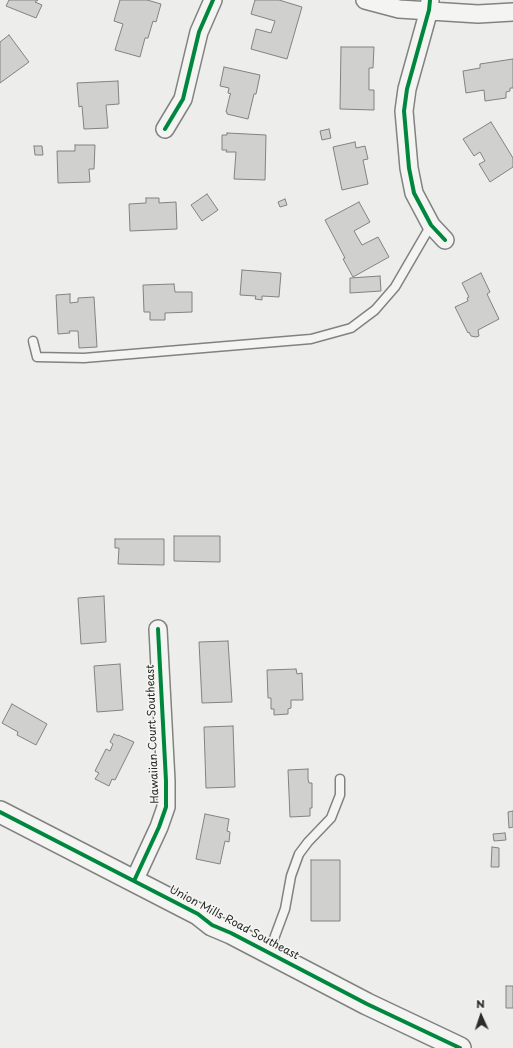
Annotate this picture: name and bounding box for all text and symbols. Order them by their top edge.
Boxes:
street label: Hawaiian Court Southeast [144,664,162,804]
street label: Union Mills Road Southeast [167,883,301,963]
text: N [476,995,485,1012]
north arrow [461,996,501,1036]

